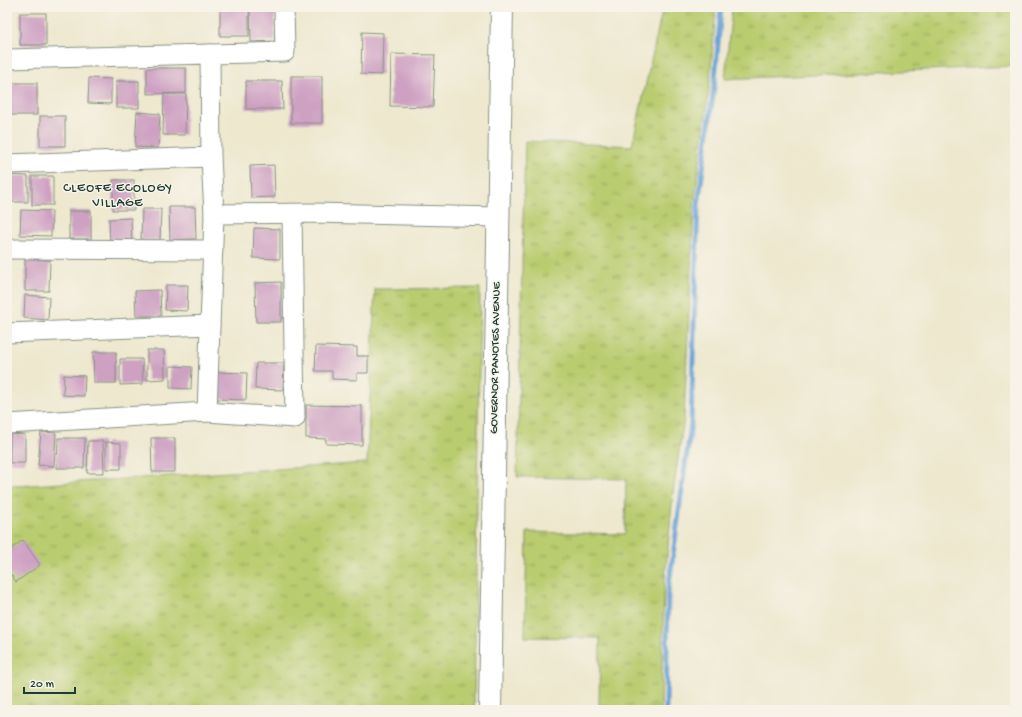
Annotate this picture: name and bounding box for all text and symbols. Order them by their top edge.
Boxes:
district label: CLEOFE ECOLOGY VILLAGE [63,181,173,211]
street label: GOVERNOR PANOTES AVENUE [488,281,504,434]
scale bar [24,669,75,695]
text: 20 m [30,678,55,692]

